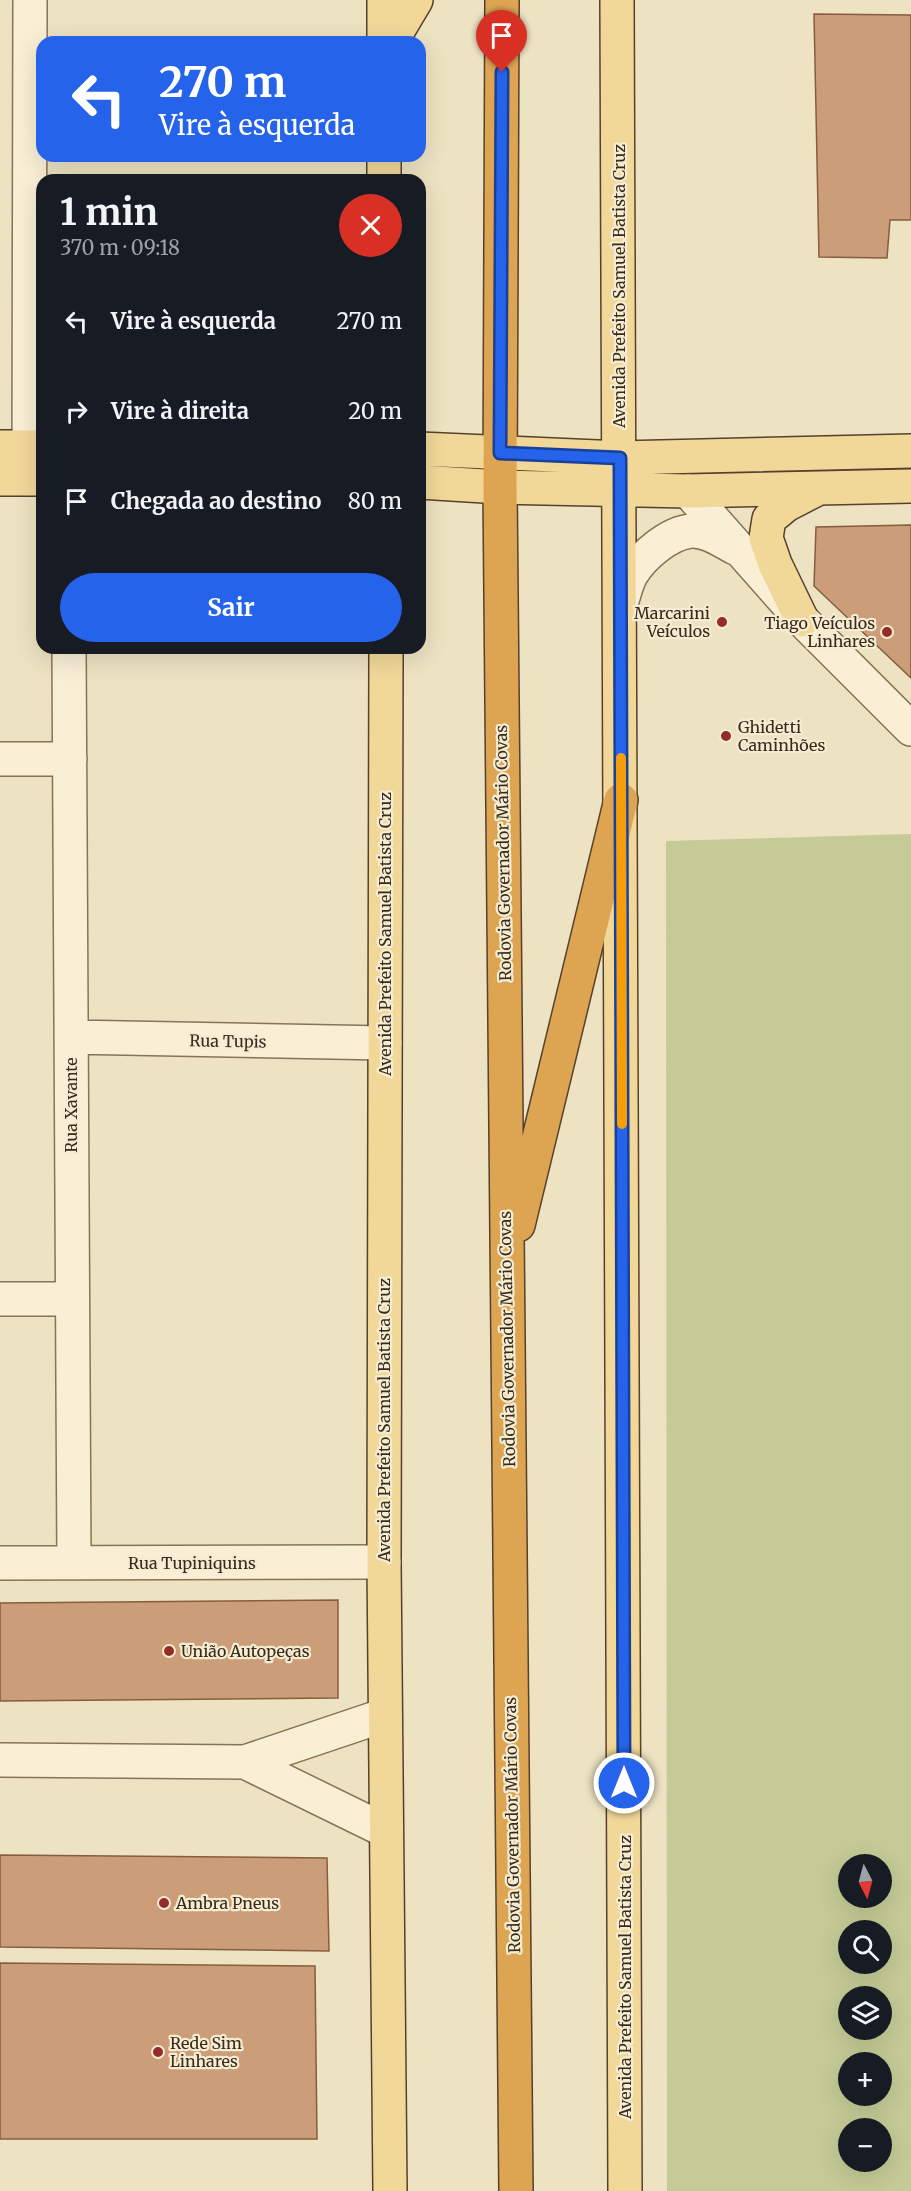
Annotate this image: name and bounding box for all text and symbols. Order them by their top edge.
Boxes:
pin [476,10,527,72]
icon: arrive [485,19,518,52]
text: 270 m [159,56,286,108]
icon: left [60,60,138,138]
text: Vire à esquerda [159,108,355,142]
street label: Avenida Prefeito Samuel Batista Cruz [609,144,629,429]
text: 1 min [60,190,158,235]
button: close [339,194,402,257]
text: 370 m · 09:18 [60,235,180,260]
icon: left [60,305,93,338]
text: Vire à esquerda [111,307,276,335]
text: 270 m [336,307,402,335]
icon: right [60,395,93,428]
text: Vire à direita [111,397,249,425]
text: 20 m [348,397,402,425]
icon: arrive [60,485,93,518]
text: Chegada ao destino [111,487,321,515]
text: 80 m [348,487,402,515]
button: Sair [60,573,402,642]
place label: Marcarini Veículos [634,603,710,641]
place label: Tiago Veículos Linhares [764,613,875,651]
marker: Marcarini Veículos [715,615,729,629]
marker: Tiago Veículos Linhares [880,625,894,639]
place label: Ghidetti Caminhões [738,717,826,755]
street label: Rodovia Governador Mário Covas [491,725,515,981]
marker: Ghidetti Caminhões [719,729,733,743]
street label: Avenida Prefeito Samuel Batista Cruz [375,792,395,1077]
street label: Rua Tupis [189,1030,267,1052]
street label: Rua Xavante [61,1057,81,1153]
street label: Rodovia Governador Mário Covas [495,1211,519,1467]
street label: Avenida Prefeito Samuel Batista Cruz [374,1278,394,1563]
street label: Rua Tupiniquins [128,1553,256,1573]
place label: União Autopeças [181,1641,310,1661]
marker: União Autopeças [162,1644,176,1658]
street label: Rodovia Governador Mário Covas [500,1697,524,1953]
position arrow [592,1751,656,1815]
street label: Avenida Prefeito Samuel Batista Cruz [615,1835,635,2120]
north arrow [838,1854,892,1908]
map controls [838,1854,892,2172]
place label: Ambra Pneus [175,1893,279,1913]
marker: Ambra Pneus [157,1896,171,1910]
button: search [838,1920,892,1974]
button: layers [838,1986,892,2040]
place label: Rede Sim Linhares [170,2033,242,2071]
marker: Rede Sim Linhares [151,2045,165,2059]
button: + [838,2052,892,2106]
button: − [838,2118,892,2172]

